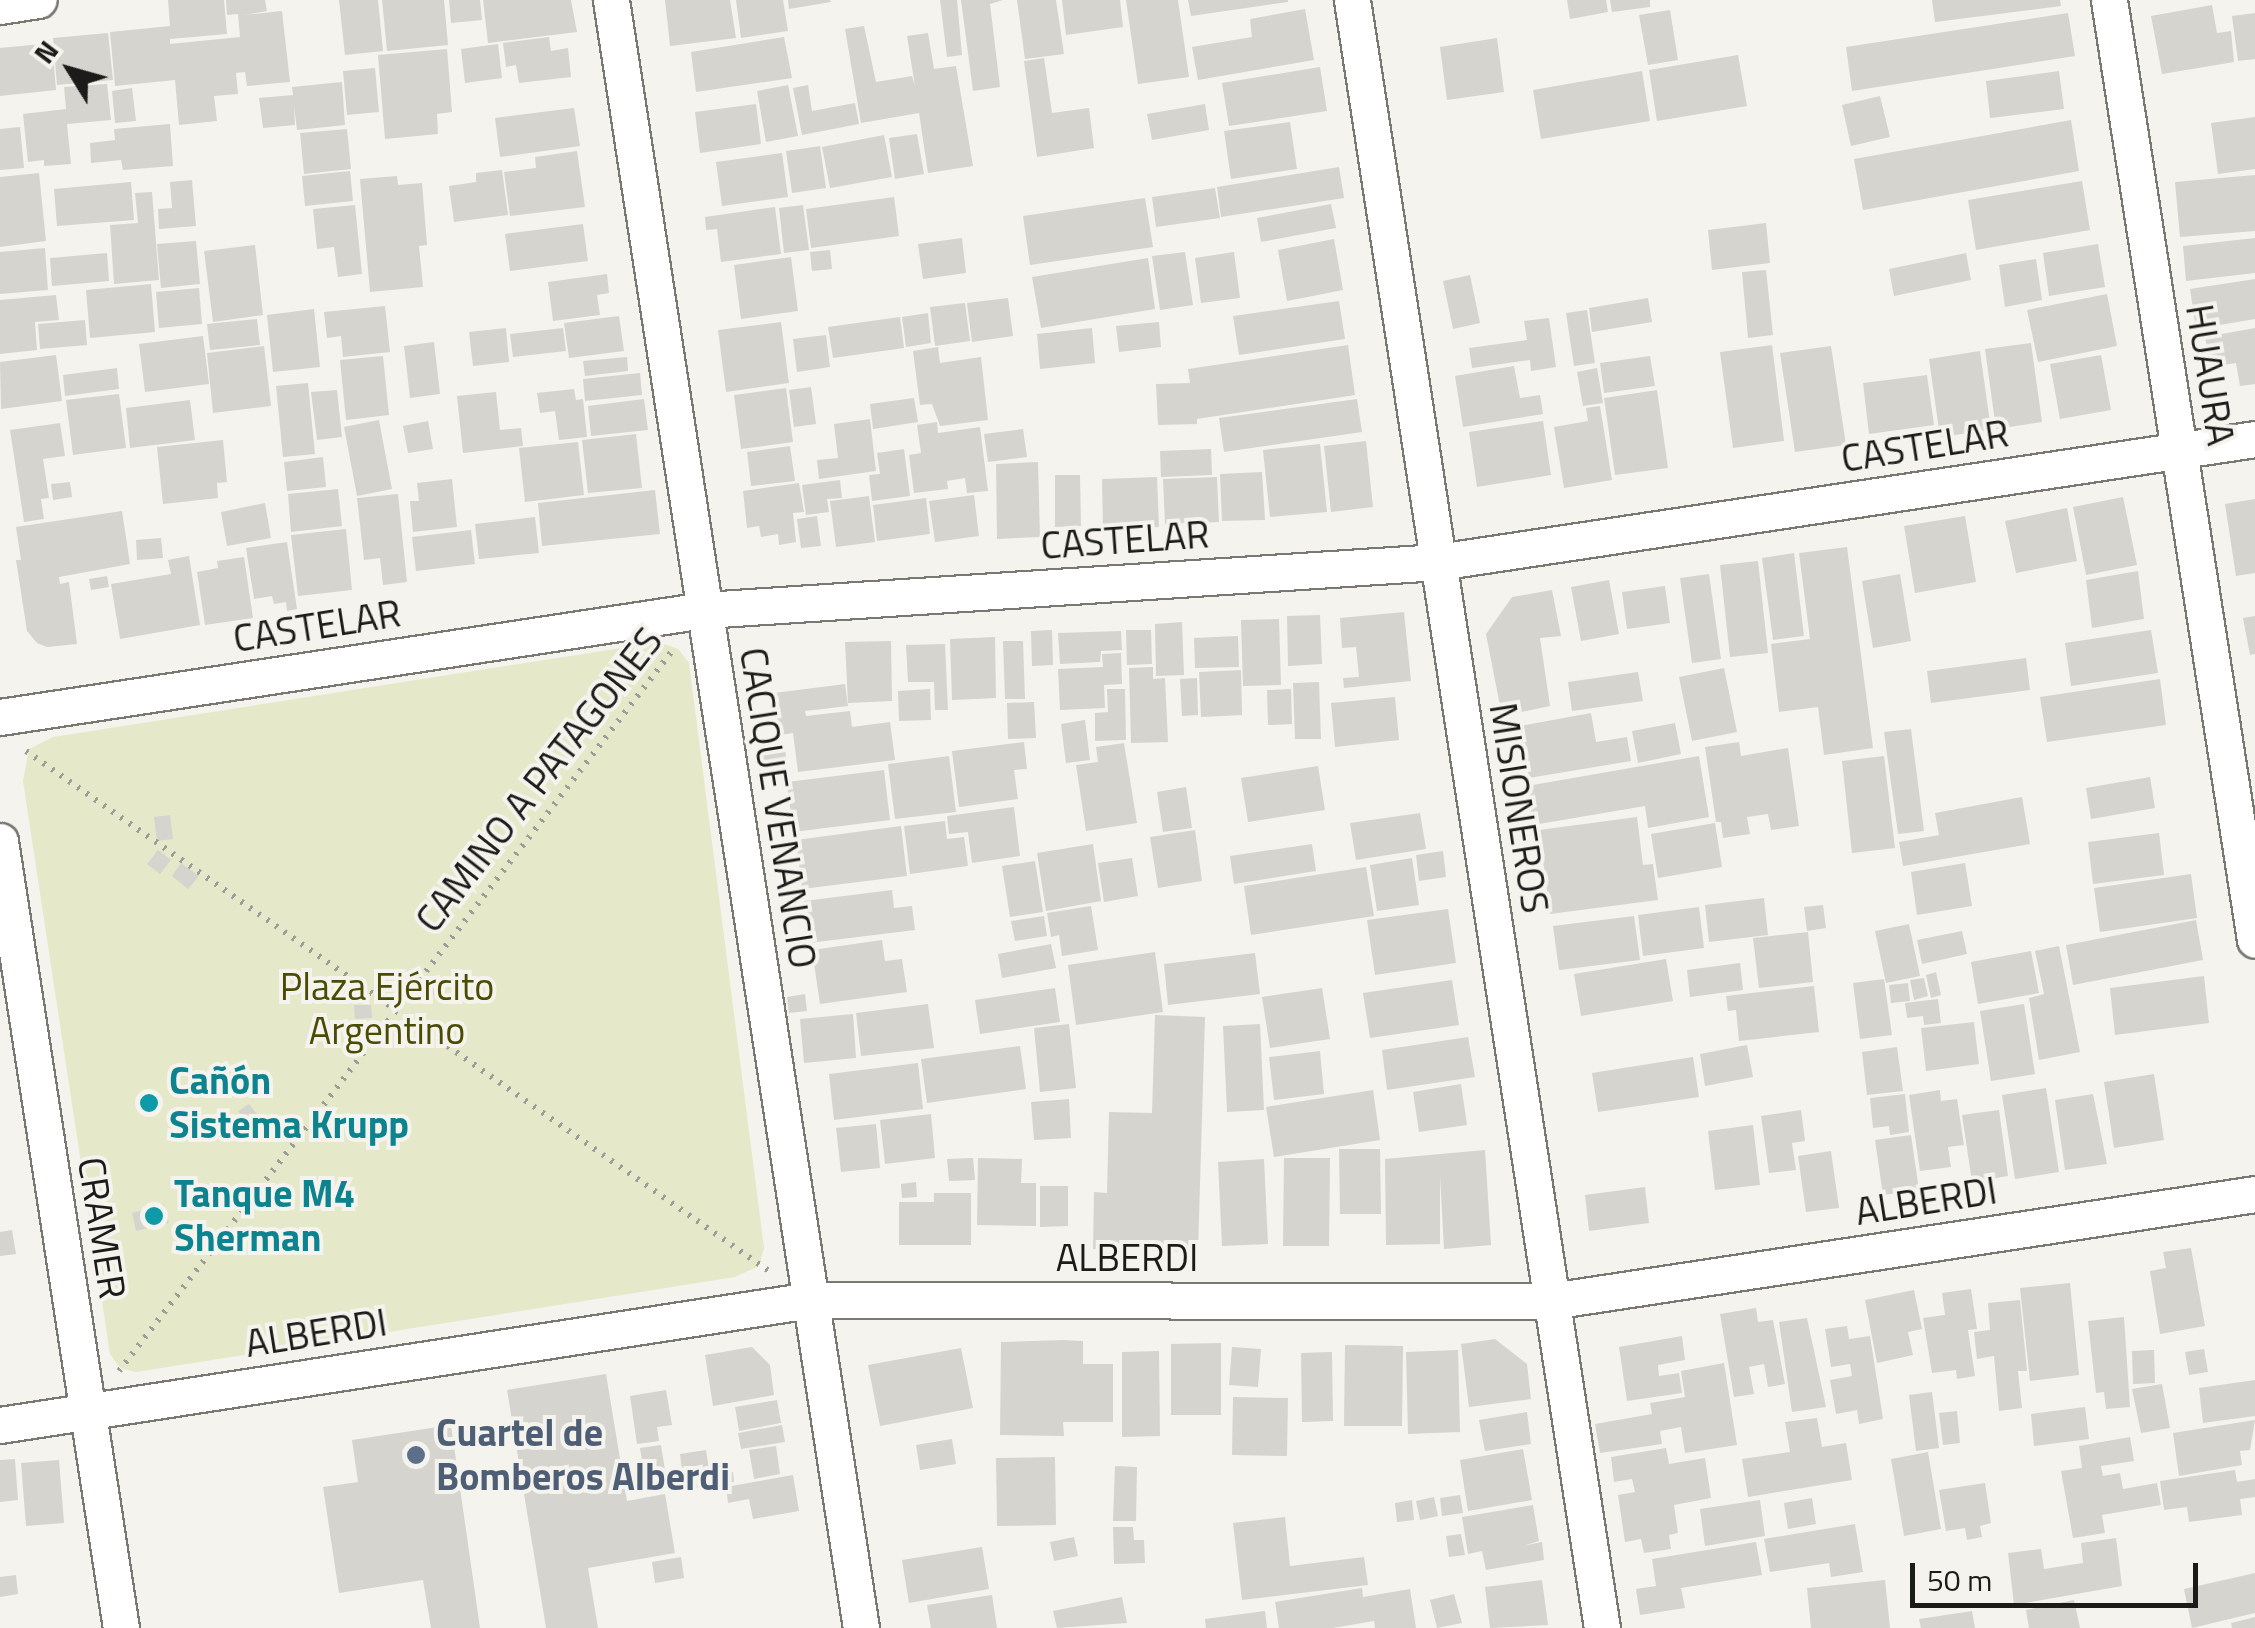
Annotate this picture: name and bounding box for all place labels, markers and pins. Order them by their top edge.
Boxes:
place label: Cañón Sistema Krupp [169,1058,409,1148]
marker: Cañón Sistema Krupp [138,1092,160,1114]
place label: Tanque M4 Sherman [174,1171,355,1260]
marker: Tanque M4 Sherman [143,1205,165,1227]
place label: Cuartel de Bomberos Alberdi [436,1410,730,1500]
marker: Cuartel de Bomberos Alberdi [405,1444,427,1466]

